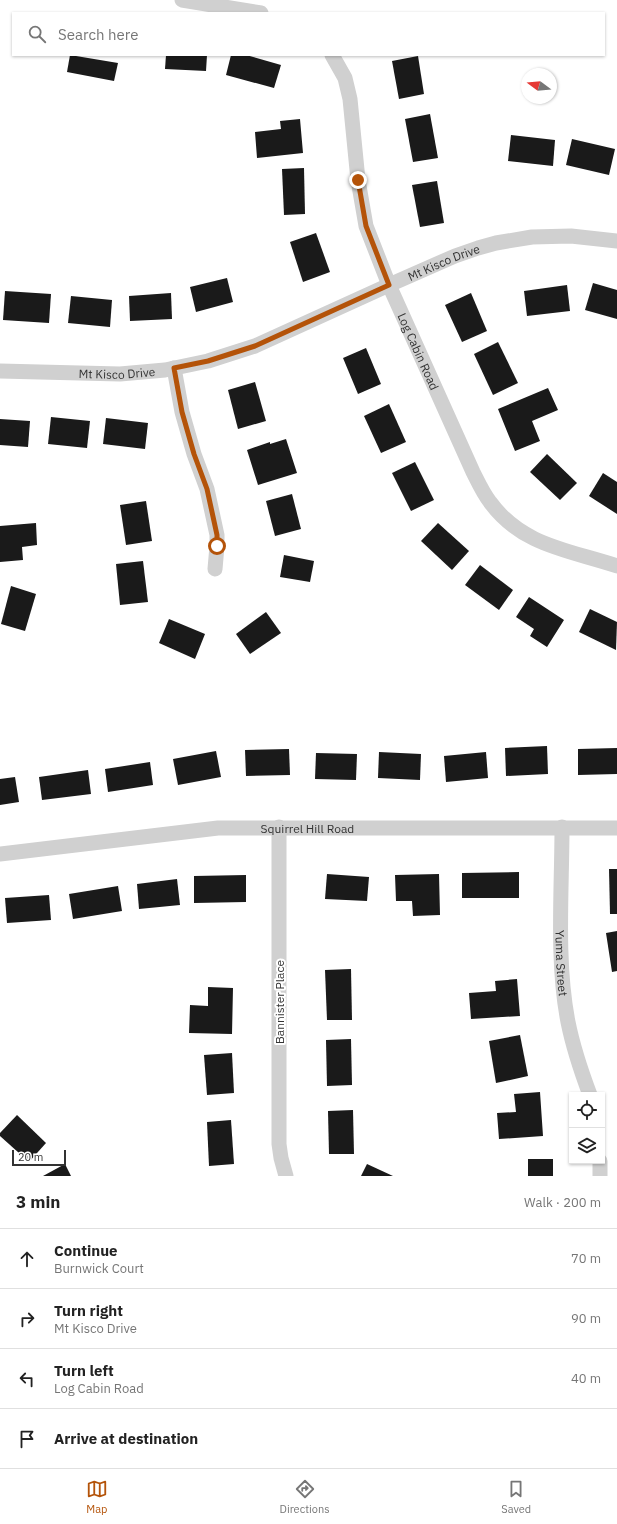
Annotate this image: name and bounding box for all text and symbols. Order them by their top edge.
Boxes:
search box [12,12,605,56]
icon: search [26,23,48,45]
text: Search here [58,25,138,44]
north arrow [521,68,557,104]
route end [349,171,367,189]
street label: Mt Kisco Drive [405,240,482,283]
street label: Log Cabin Road [395,310,443,392]
street label: Mt Kisco Drive [78,363,156,382]
route start [208,537,226,555]
street label: Squirrel Hill Road [261,821,354,836]
street label: Yuma Street [553,930,571,997]
street label: Bannister Place [272,960,287,1044]
map controls [569,1092,605,1164]
button: locate [569,1092,605,1128]
button: layers [569,1128,605,1164]
scale bar [12,1148,66,1167]
text: 20 m [18,1150,43,1164]
text: 3 min [16,1191,60,1213]
text: Walk · 200 m [524,1194,601,1211]
text: Continue [54,1241,118,1260]
icon: ahead [16,1248,38,1270]
text: 70 m [571,1250,601,1267]
text: Burnwick Court [54,1260,144,1277]
text: Turn right [54,1301,123,1320]
icon: right [16,1308,38,1330]
text: 90 m [571,1310,601,1327]
text: Mt Kisco Drive [54,1320,137,1337]
text: Turn left [54,1361,114,1380]
icon: left [16,1368,38,1390]
text: 40 m [571,1370,601,1387]
text: Log Cabin Road [54,1380,144,1397]
icon: arrive [16,1428,38,1450]
text: Arrive at destination [54,1429,198,1448]
tab: Map [86,1478,108,1516]
tab: Directions [280,1478,330,1516]
tab: Saved [501,1478,531,1516]

